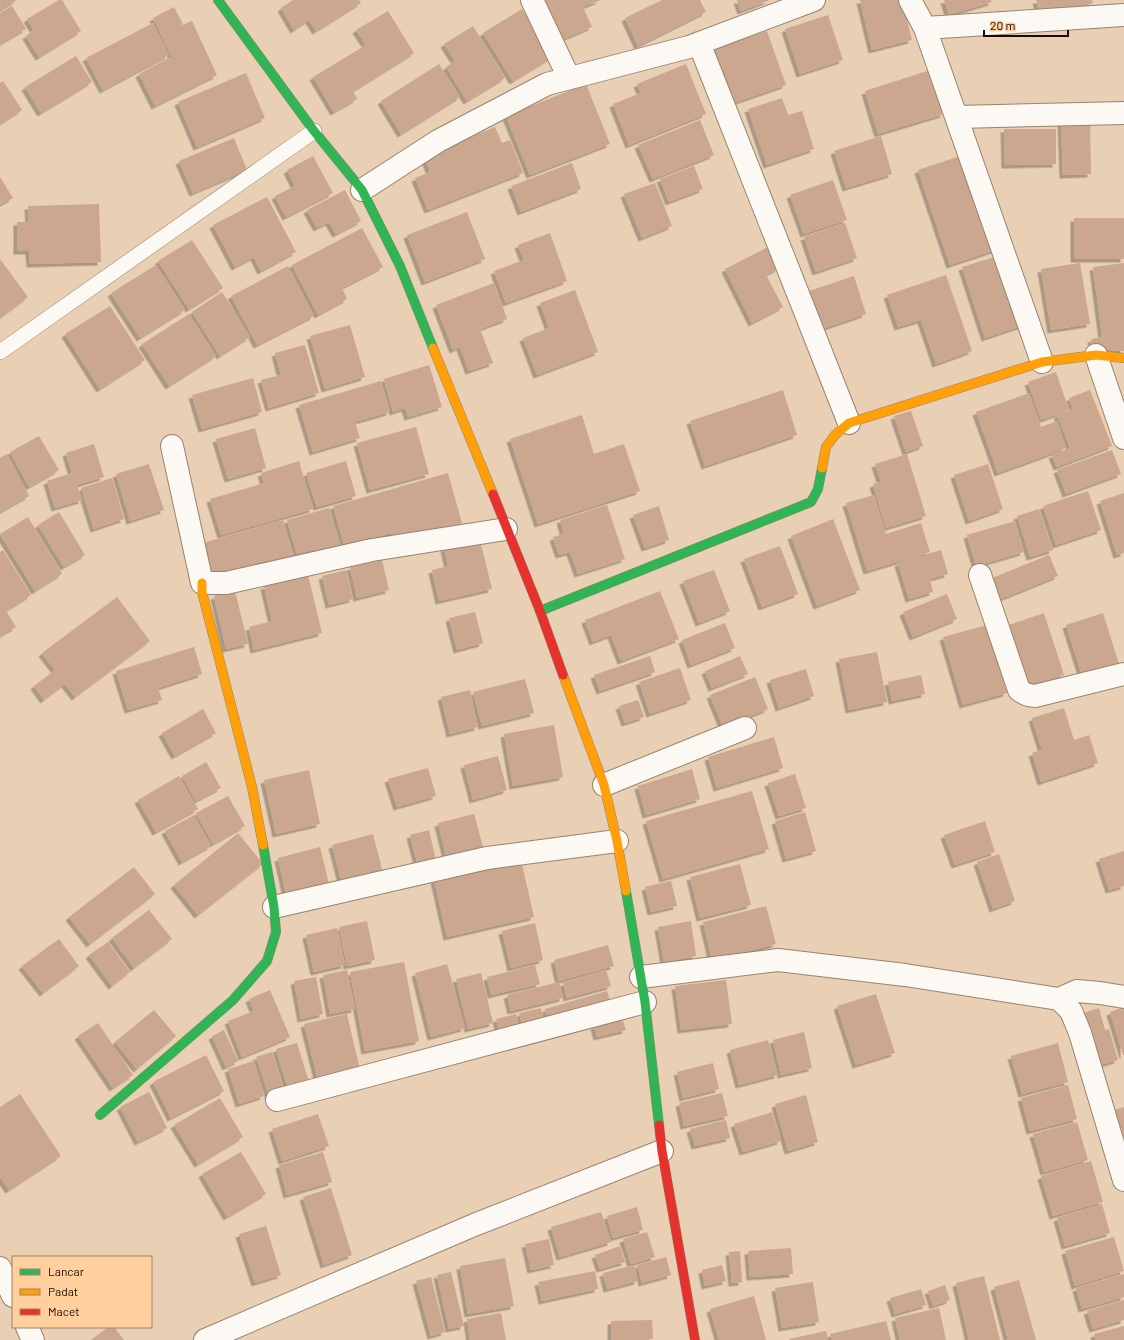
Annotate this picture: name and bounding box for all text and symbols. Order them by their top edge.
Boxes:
scale bar [984,12,1068,38]
text: 20 m [990,18,1016,32]
legend [12,1256,152,1328]
text: Lancar [48,1264,85,1278]
text: Padat [48,1284,78,1298]
text: Macet [48,1304,80,1318]

